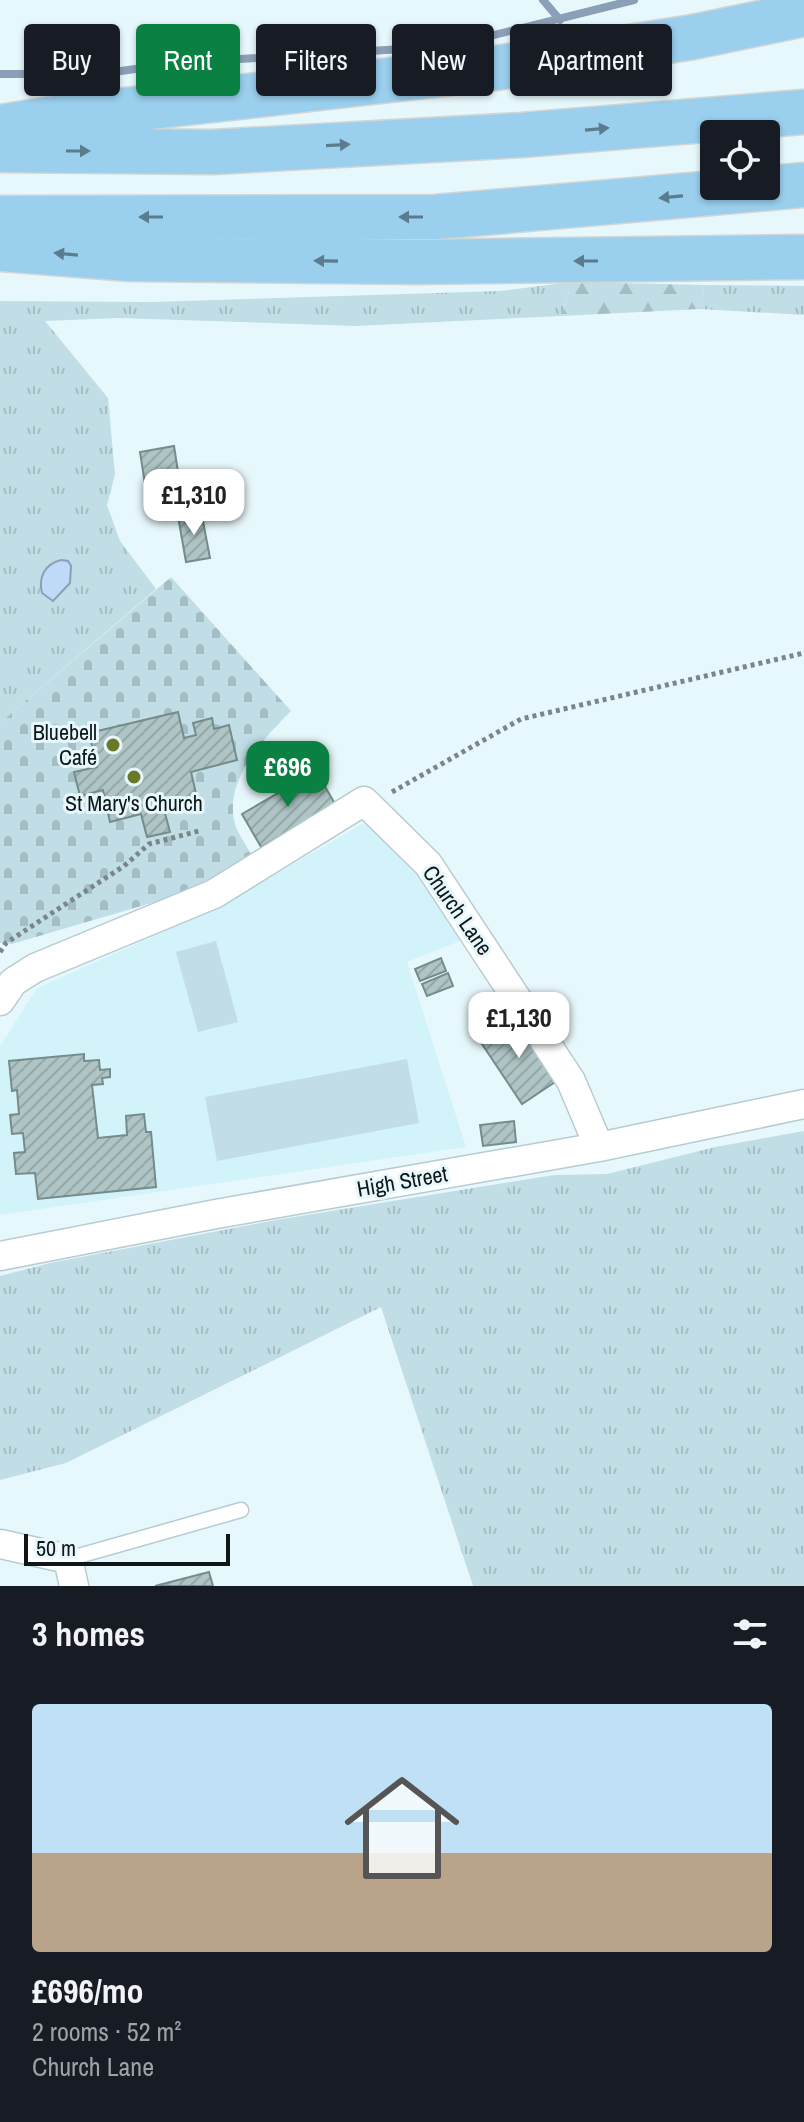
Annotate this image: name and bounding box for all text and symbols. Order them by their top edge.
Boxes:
chip: Buy [24,24,120,96]
chip: Rent [136,24,240,96]
chip: Filters [256,24,376,96]
chip: New [392,24,494,96]
chip: Apartment [510,24,672,96]
map controls [700,120,780,200]
button: locate [700,120,780,200]
one-way arrow [585,122,610,135]
one-way arrow [326,138,351,151]
one-way arrow [66,145,91,157]
one-way arrow [658,191,683,204]
one-way arrow [138,211,163,223]
one-way arrow [398,211,423,223]
one-way arrow [53,247,78,260]
one-way arrow [313,255,338,267]
one-way arrow [573,255,598,267]
pin: £1,310 [129,469,259,537]
text: £1,310 [161,477,227,512]
place label: Bluebell Café [33,717,97,772]
marker: Bluebell Café [104,736,122,754]
pin: £696 [241,741,335,809]
text: £696 [264,749,312,784]
marker: St Mary's Church [125,768,143,786]
place label: St Mary's Church [65,788,203,818]
street label: Church Lane [416,859,500,961]
pin: £1,130 [454,992,584,1060]
text: £1,130 [486,1000,552,1035]
street label: High Street [354,1158,450,1204]
scale bar [24,1530,230,1566]
text: 50 m [36,1533,76,1563]
text: 3 homes [32,1611,145,1657]
icon: filters [728,1612,772,1656]
icon: home [330,1756,474,1900]
text: £696/mo [32,1968,144,2014]
text: 2 rooms · 52 m² [32,2014,181,2049]
text: Church Lane [32,2049,154,2084]

